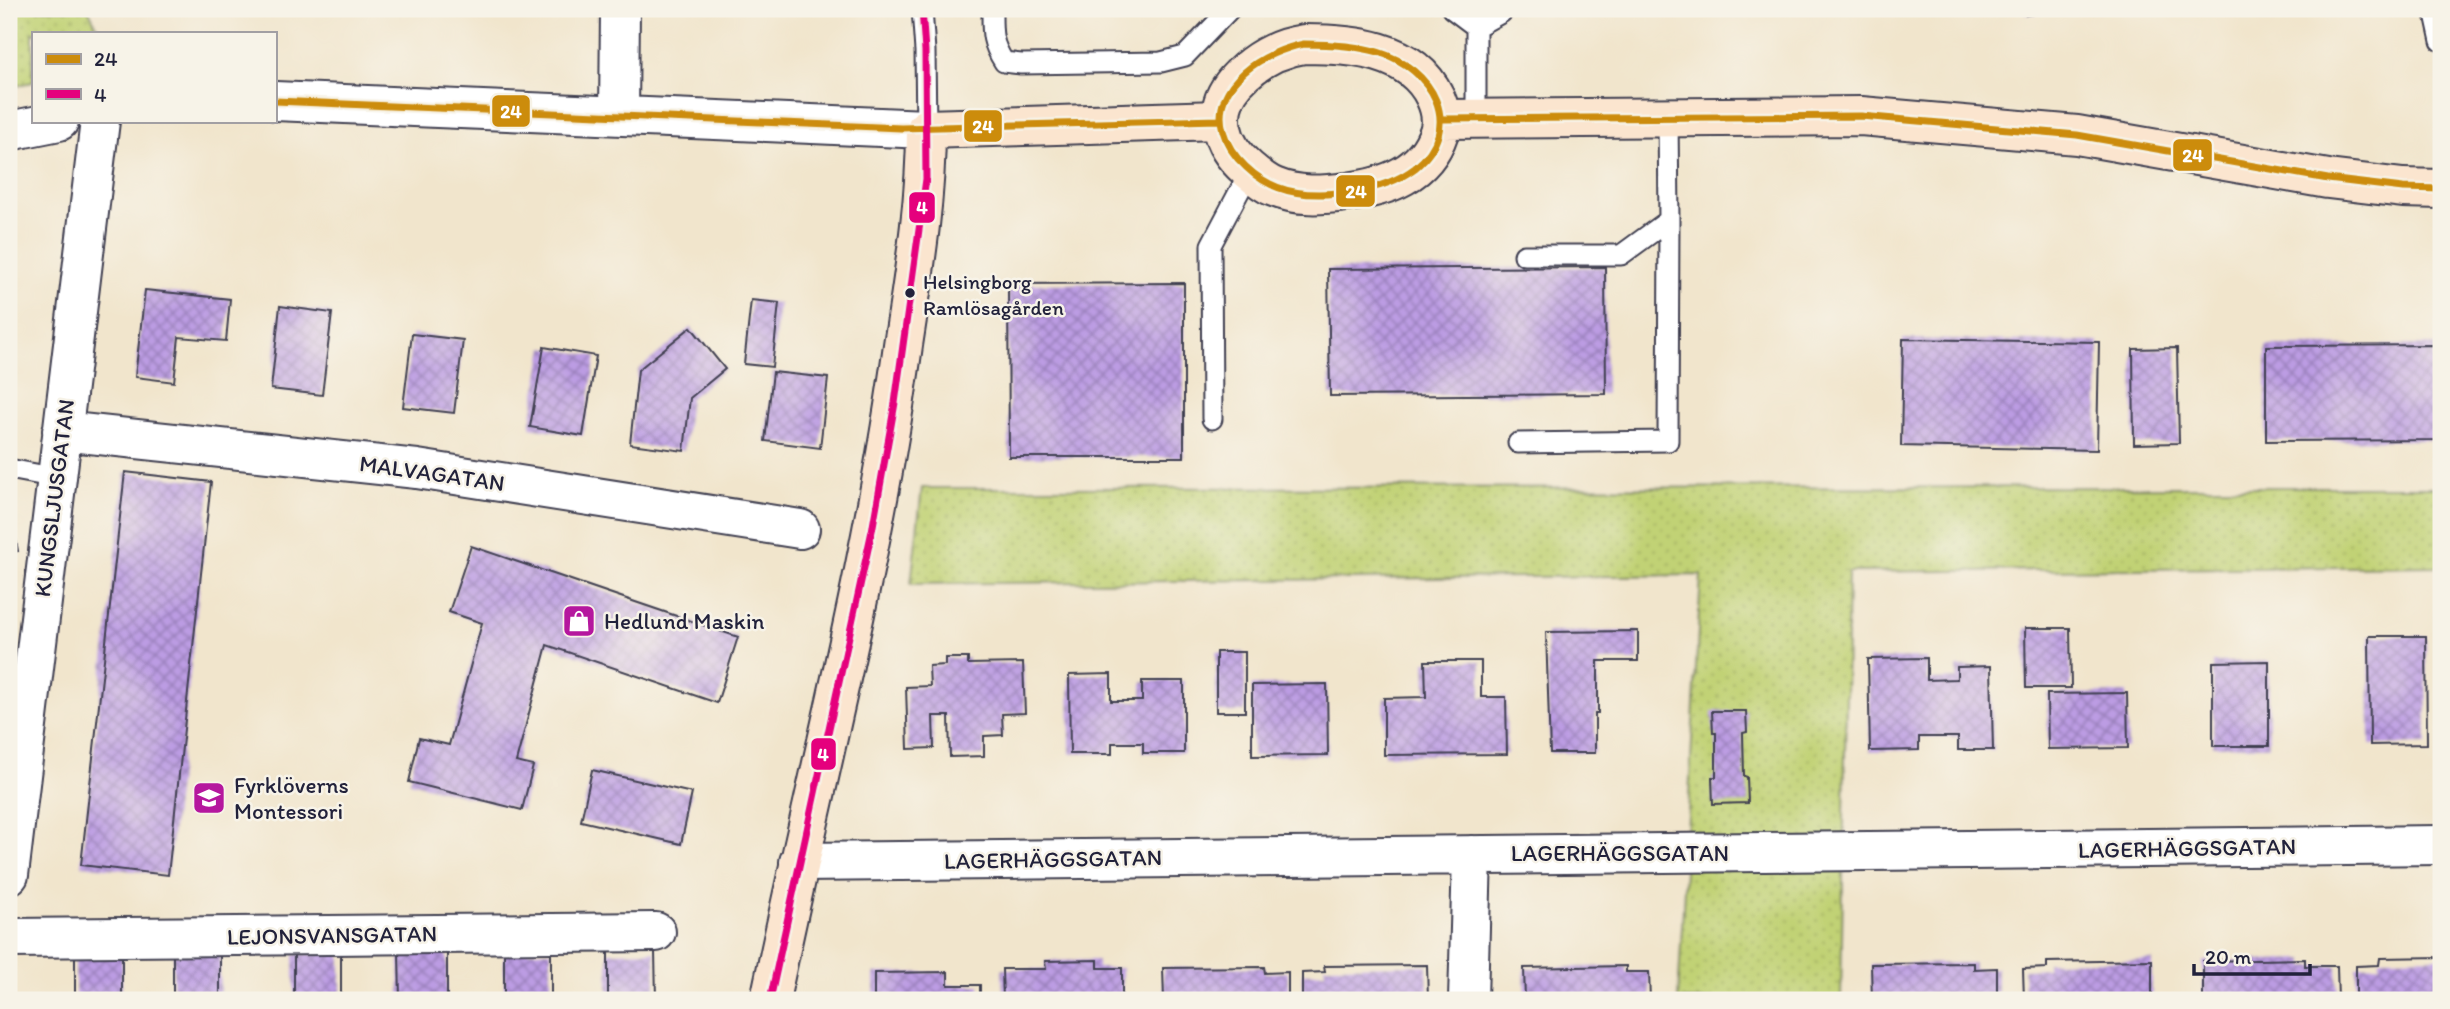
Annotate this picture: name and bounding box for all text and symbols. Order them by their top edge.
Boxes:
legend [32,32,276,122]
text: 24 [94,46,118,71]
text: 4 [94,82,107,107]
line badge: 24 [491,94,531,128]
text: 24 [500,100,522,123]
line badge: 24 [963,109,1003,143]
text: 24 [972,115,994,138]
line badge: 24 [2172,138,2213,172]
text: 24 [2182,144,2204,167]
line badge: 24 [1335,174,1376,208]
text: 24 [1345,180,1367,203]
line badge: 4 [908,191,936,224]
text: 4 [916,196,928,219]
place label: Helsingborg Ramlösagården [923,269,1064,320]
marker: Helsingborg Ramlösagården [903,286,917,300]
street label: KUNGSLJUSGATAN [28,397,80,599]
street label: MALVAGATAN [358,449,506,497]
shop icon: Hedlund Maskin [560,602,598,640]
place label: Hedlund Maskin [604,607,765,635]
line badge: 4 [810,737,837,771]
text: 4 [817,743,829,766]
place label: Fyrklöverns Montessori [234,771,349,825]
school or university icon: Fyrklöverns Montessori [190,779,228,817]
street label: LAGERHÄGGSGATAN [2078,832,2296,864]
street label: LAGERHÄGGSGATAN [1511,839,1729,867]
street label: LAGERHÄGGSGATAN [944,843,1162,875]
street label: LEJONSVANSGATAN [227,919,437,951]
scale bar [2194,932,2310,976]
text: 20 m [2205,944,2252,969]

